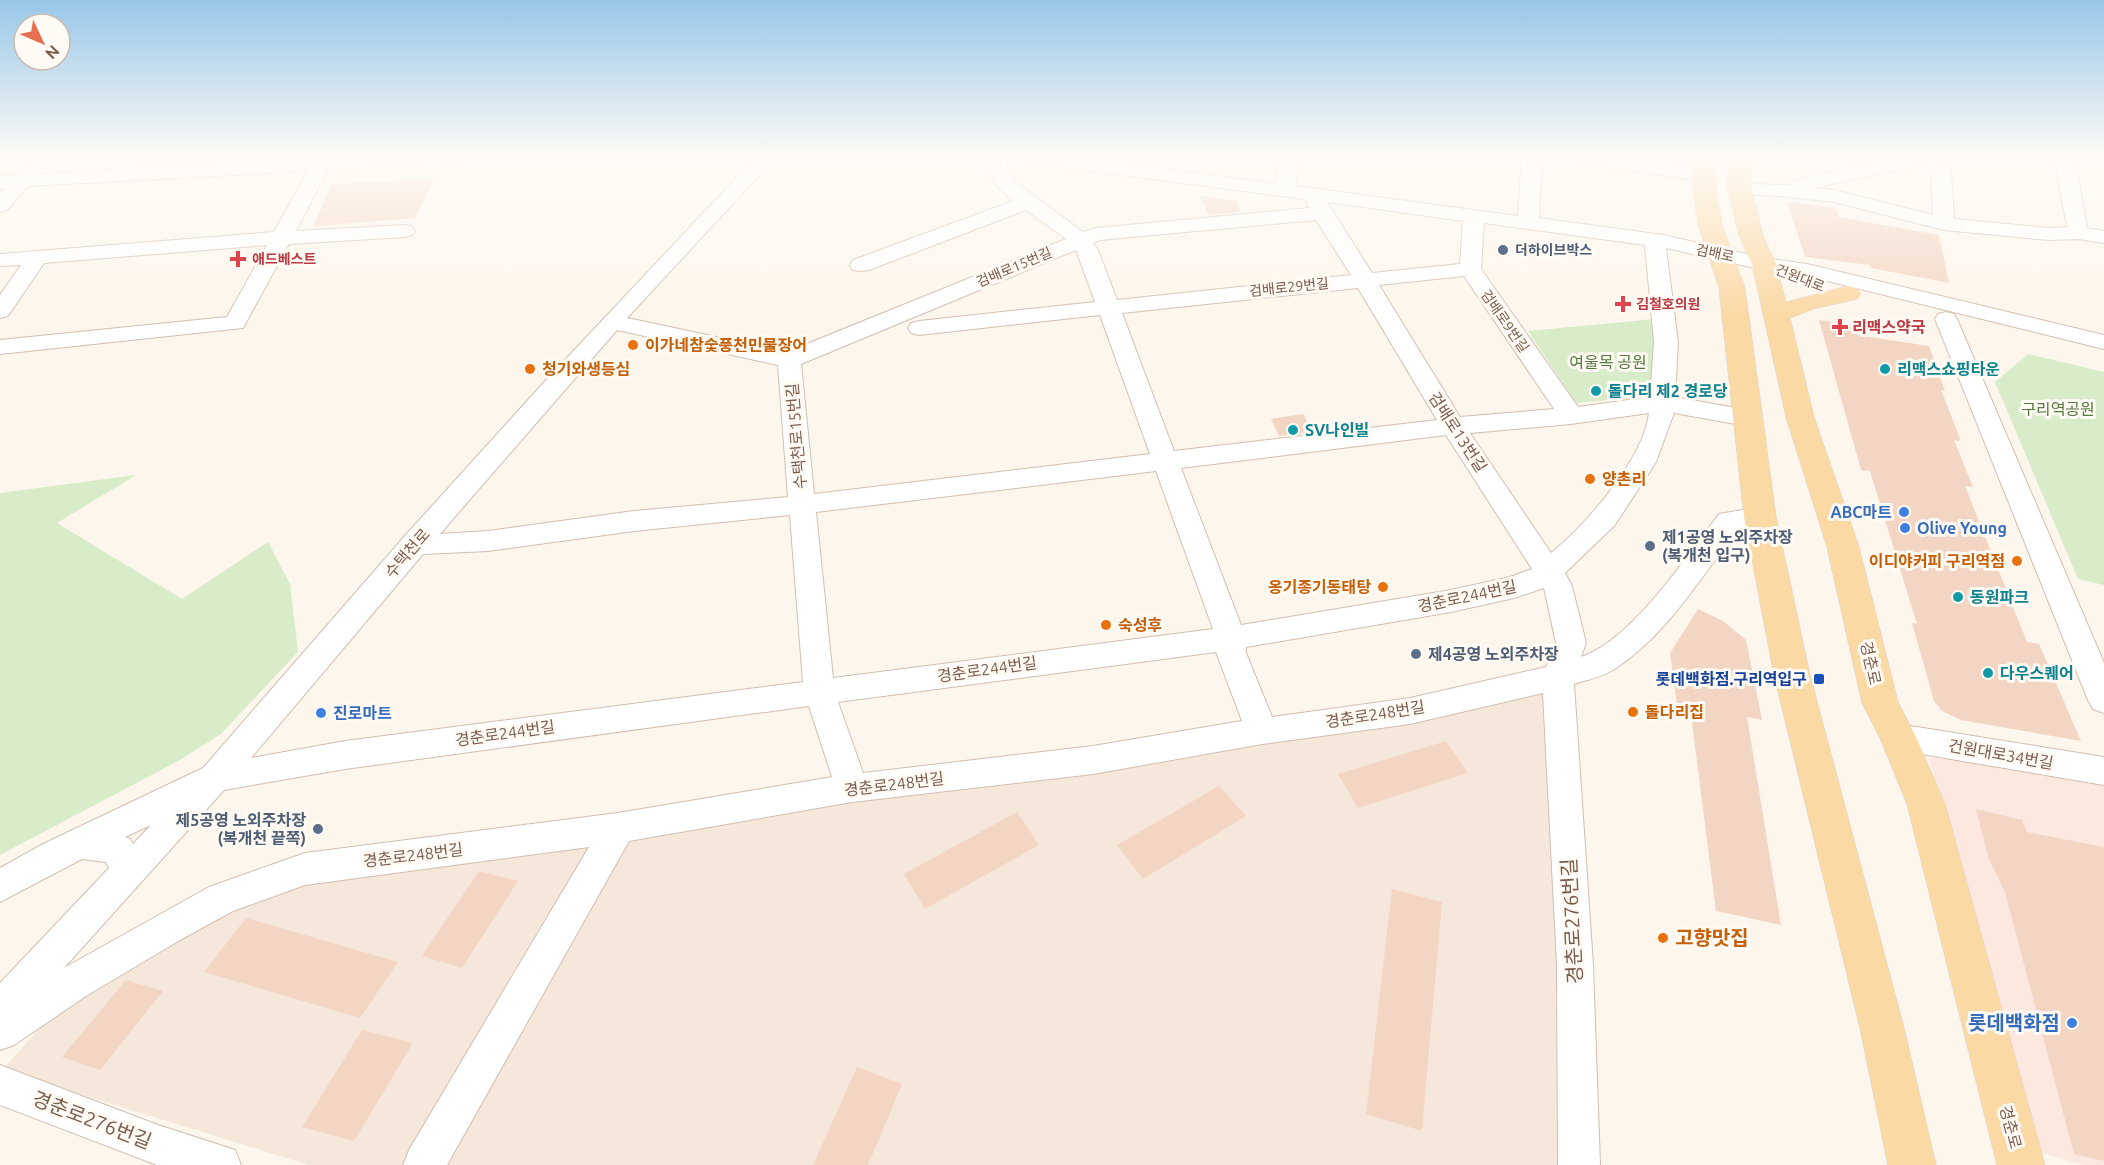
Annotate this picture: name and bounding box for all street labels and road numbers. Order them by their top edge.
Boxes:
street label: 검배로 [1694,241,1736,265]
street label: 검배로15번길 [974,244,1054,290]
street label: 건원대로 [1773,261,1827,295]
street label: 검배로29번길 [1248,275,1330,299]
street label: 검배로9번길 [1478,287,1532,355]
street label: 수택천로15번길 [782,382,810,490]
street label: 검배로13번길 [1425,389,1491,475]
street label: 수택천로 [381,525,433,581]
street label: 경춘로244번길 [1416,577,1518,615]
street label: 경춘로 [1857,639,1885,687]
street label: 경춘로244번길 [936,653,1038,685]
street label: 경춘로248번길 [1324,697,1426,731]
street label: 경춘로244번길 [454,717,556,749]
street label: 건원대로34번길 [1947,736,2055,772]
street label: 경춘로248번길 [843,769,945,799]
street label: 경춘로248번길 [362,840,464,870]
street label: 경춘로276번길 [1557,858,1586,984]
street label: 경춘로276번길 [29,1086,155,1153]
street label: 경춘로 [1997,1103,2025,1151]

